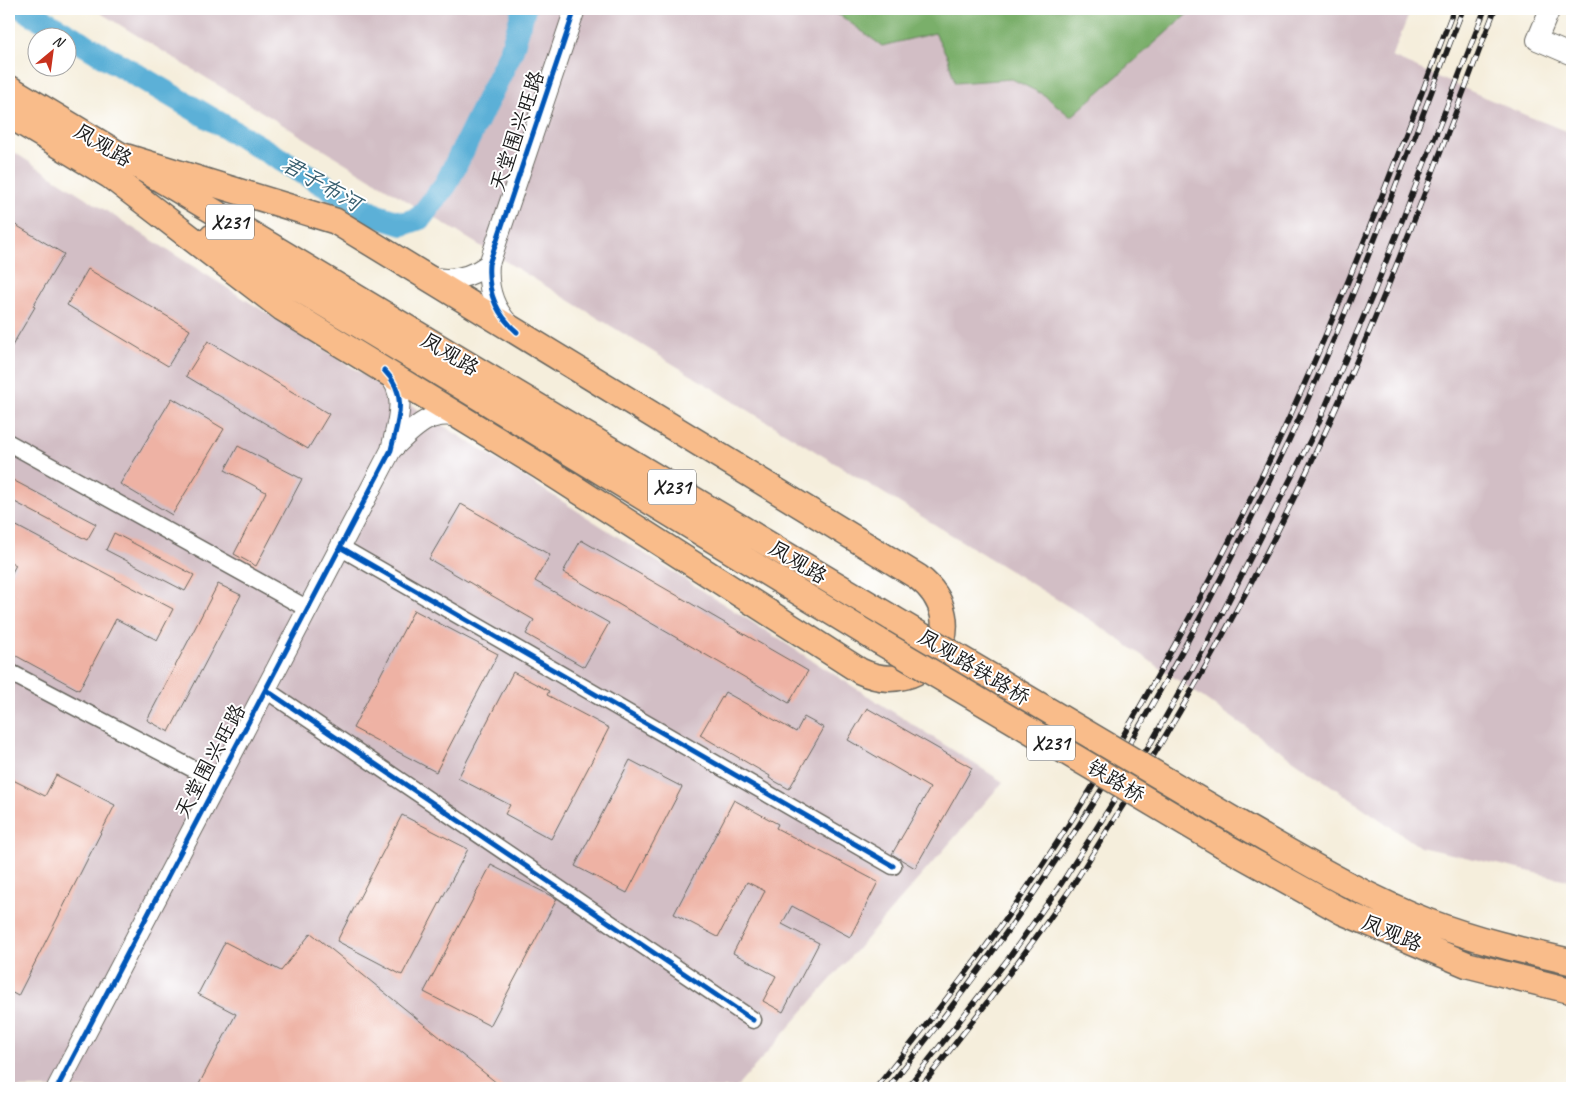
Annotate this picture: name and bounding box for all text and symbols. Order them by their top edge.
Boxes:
north arrow [28,28,78,78]
text: N [50,32,68,52]
street label: 天堂围兴旺路 [484,67,550,195]
street label: 凤观路 [69,118,137,172]
water label: 君子布河 [276,150,369,219]
road number: X231 [206,204,254,240]
street label: 凤观路 [416,327,484,381]
road number: X231 [648,470,696,504]
street label: 凤观路 [764,535,832,589]
street label: 凤观路铁路桥 [913,623,1035,711]
street label: 天堂围兴旺路 [169,699,251,823]
road number: X231 [1027,726,1075,760]
street label: 铁路桥 [1082,754,1150,808]
street label: 凤观路 [1358,909,1426,957]

